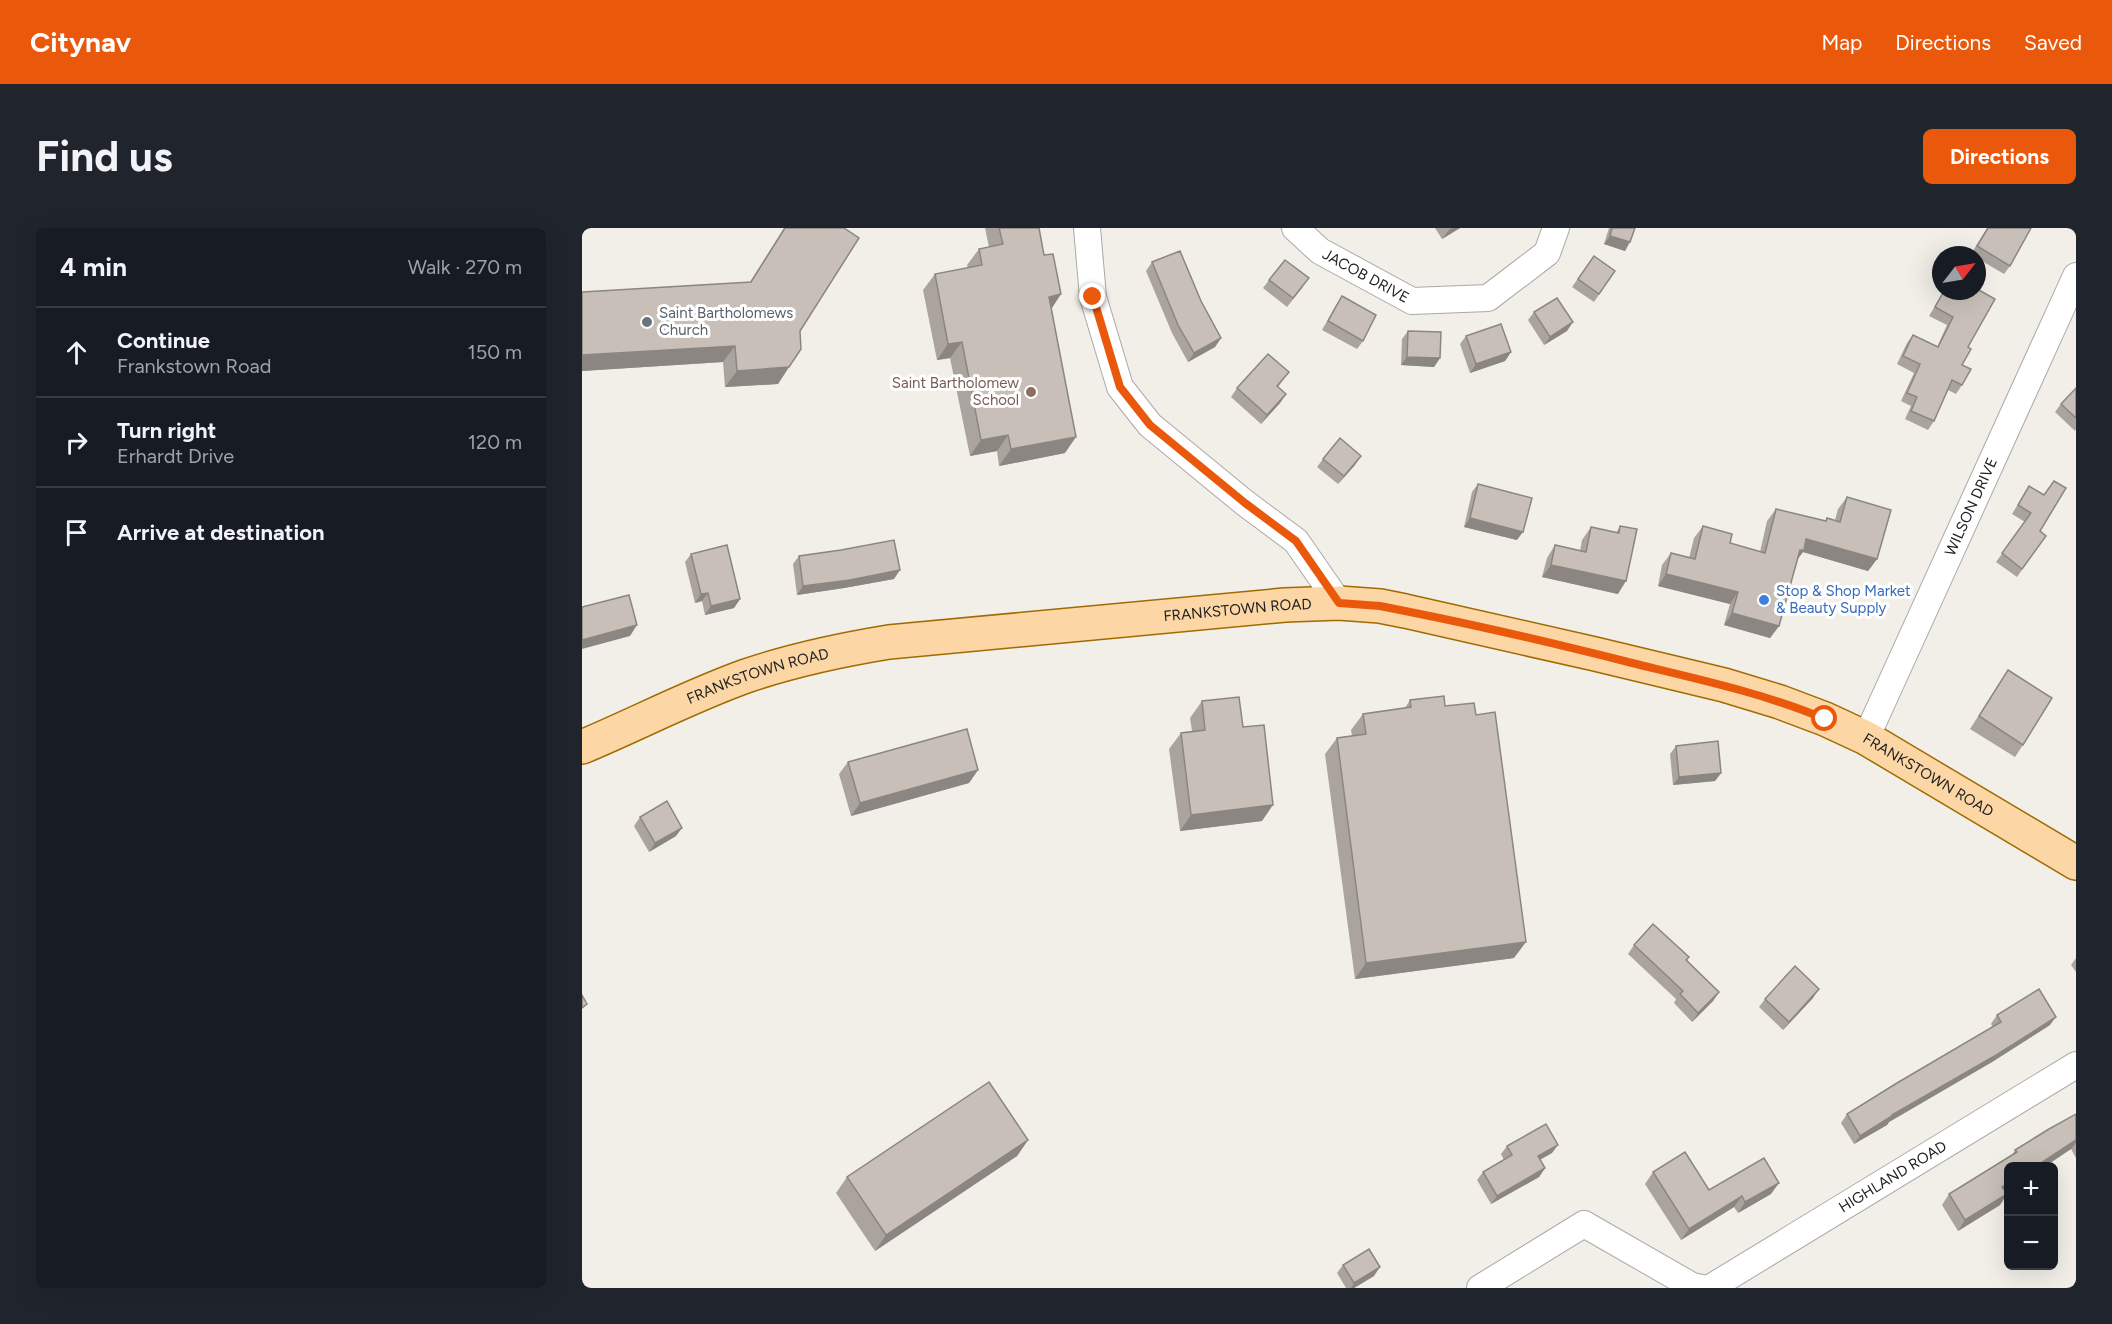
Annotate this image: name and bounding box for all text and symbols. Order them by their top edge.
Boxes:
text: Citynav [30,25,131,59]
text: Map [1821,30,1862,55]
text: Directions [1895,30,1991,55]
text: Saved [2024,30,2082,55]
button: Directions [1923,129,2076,184]
text: Find us [36,131,173,182]
street label: JACOB DRIVE [1319,245,1412,307]
north arrow [1932,246,1986,300]
text: 4 min [60,251,127,283]
text: Walk · 270 m [408,255,522,279]
route end [1079,283,1105,309]
place label: Saint Bartholomews Church [659,304,793,339]
marker: Saint Bartholomews Church [640,315,654,329]
text: Continue [117,327,210,354]
icon: ahead [60,336,93,369]
text: 150 m [467,340,522,364]
text: Frankstown Road [117,354,271,378]
place label: Saint Bartholomew School [892,374,1019,409]
marker: Saint Bartholomew School [1024,385,1038,399]
text: Turn right [117,417,216,444]
icon: right [60,426,93,459]
text: 120 m [468,430,522,454]
text: Erhardt Drive [117,444,234,468]
street label: WILSON DRIVE [1941,455,2001,559]
icon: arrive [60,516,93,549]
text: Arrive at destination [117,519,325,546]
place label: Stop & Shop Market & Beauty Supply [1776,582,1911,617]
marker: Stop & Shop Market & Beauty Supply [1757,593,1771,607]
street label: FRANKSTOWN ROAD [1163,595,1312,625]
street label: FRANKSTOWN ROAD [684,645,831,708]
route start [1811,705,1837,731]
street label: FRANKSTOWN ROAD [1860,729,1997,821]
street label: HIGHLAND ROAD [1835,1137,1950,1216]
map controls [2004,1162,2058,1270]
button: + [2004,1162,2058,1216]
button: − [2004,1216,2058,1270]

